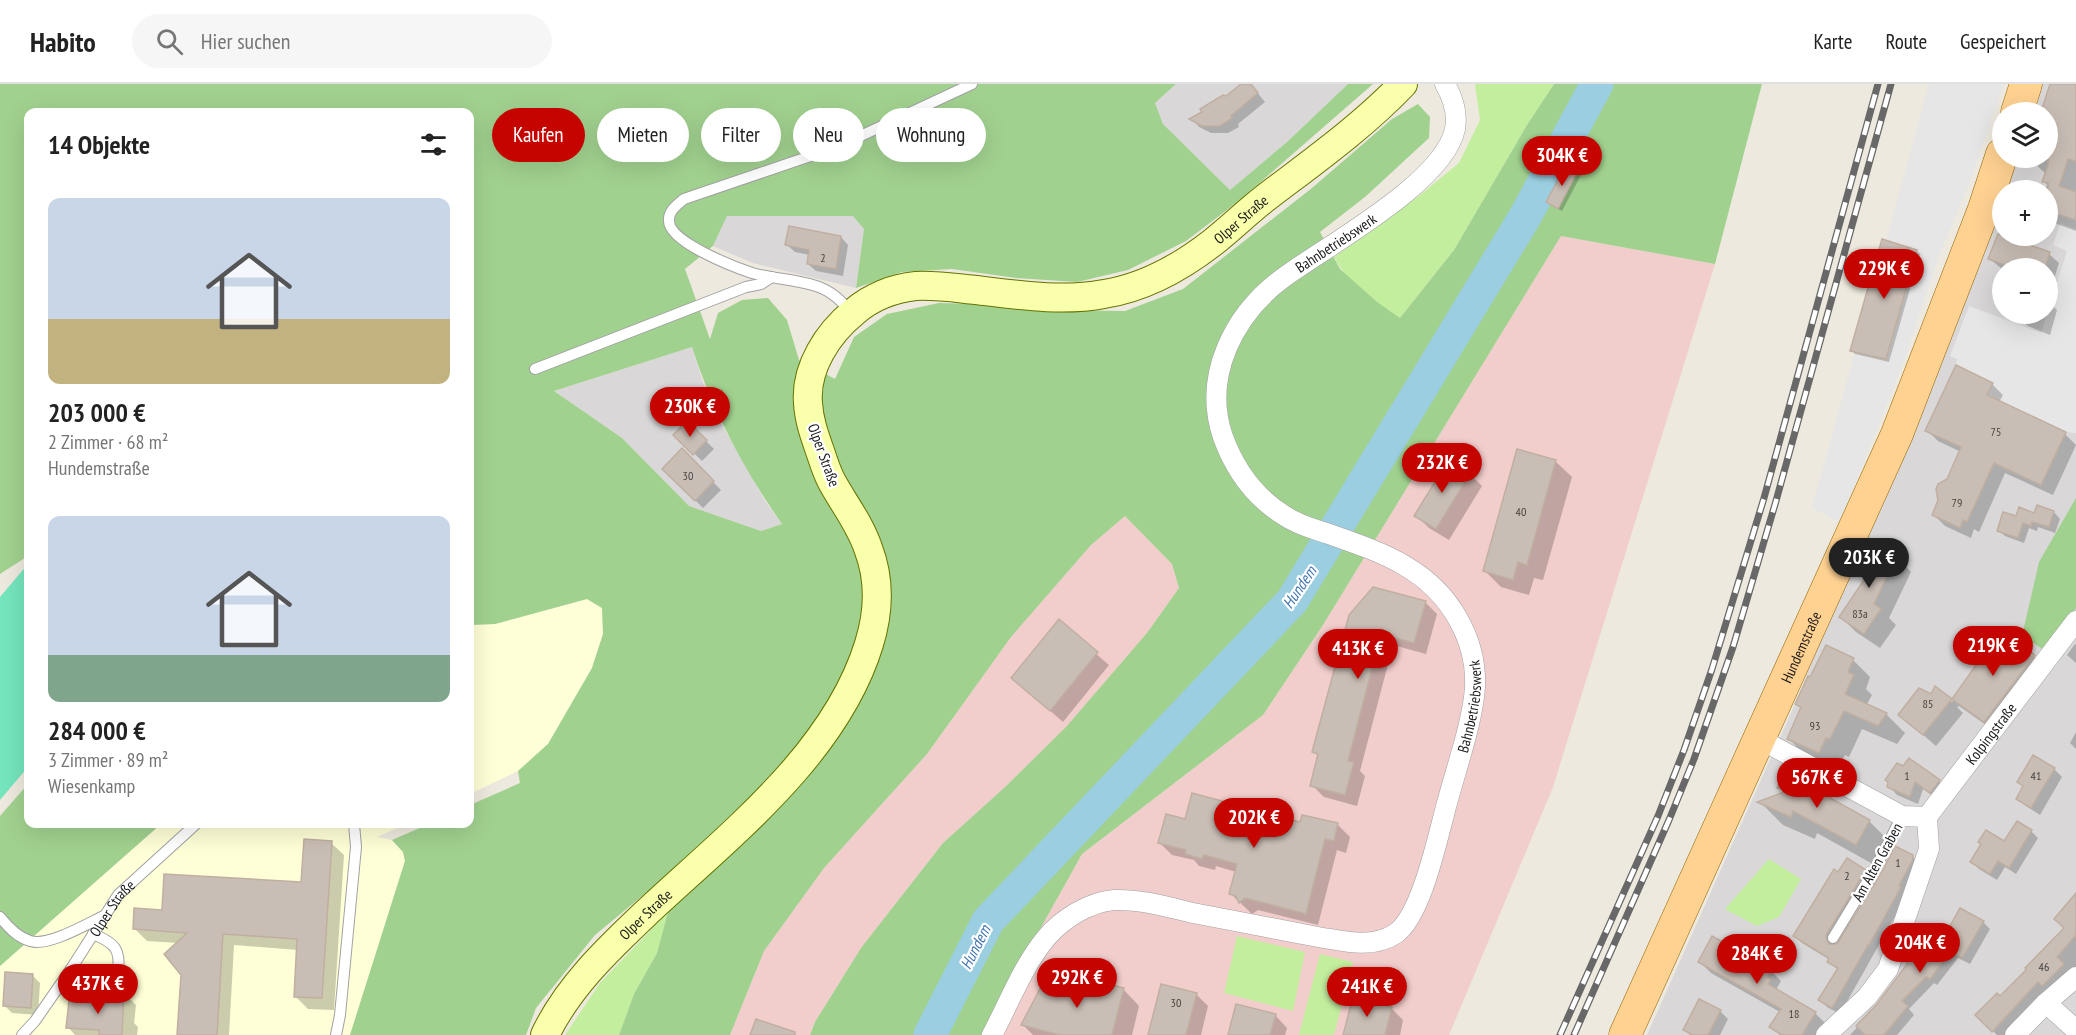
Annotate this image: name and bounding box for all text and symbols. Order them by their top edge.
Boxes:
search box [132,14,552,68]
text: Habito [30,23,96,60]
icon: search [153,25,186,58]
text: Hier suchen [201,27,290,55]
text: Karte [1814,28,1852,55]
text: Route [1885,28,1927,55]
text: Gespeichert [1960,28,2046,55]
map controls [1992,102,2058,324]
button: layers [1992,102,2058,168]
chip: Kaufen [492,108,585,162]
chip: Mieten [597,108,689,162]
chip: Filter [701,108,781,162]
chip: Neu [793,108,864,162]
chip: Wohnung [876,108,986,162]
text: 14 Objekte [48,128,150,161]
icon: filters [417,128,450,161]
pin: 304K € [1513,136,1611,187]
text: 304K € [1536,142,1588,168]
button: + [1992,180,2058,246]
street label: Olper Straße [1209,190,1272,248]
street label: Bahnbetriebswerk [1291,209,1380,276]
icon: home [195,237,303,345]
pin: 229K € [1835,249,1933,300]
house number: 2 [820,250,826,265]
text: 229K € [1858,255,1910,281]
button: − [1992,258,2058,324]
pin: 230K € [641,387,739,438]
text: 230K € [664,393,716,419]
text: 203 000 € [48,396,146,429]
street label: Olper Straße [804,421,844,489]
house number: 75 [1991,424,2001,439]
text: 2 Zimmer · 68 m² [48,429,168,455]
pin: 232K € [1393,443,1491,494]
text: 232K € [1416,449,1468,475]
text: Hundemstraße [48,455,150,481]
house number: 30 [683,468,693,483]
house number: 79 [1952,495,1962,510]
house number: 40 [1516,504,1526,519]
pin: 203K € [1820,538,1918,589]
text: 203K € [1843,544,1895,570]
icon: home [195,555,303,663]
water label: Hundem [1278,561,1321,612]
house number: 83a [1852,606,1868,621]
street label: Hundemstraße [1776,608,1825,686]
pin: 219K € [1944,626,2042,677]
pin: 413K € [1309,629,1407,680]
text: 219K € [1967,632,2019,658]
text: 413K € [1332,635,1384,661]
street label: Bahnbetriebswerk [1452,659,1485,755]
house number: 85 [1923,696,1933,711]
street label: Kolpingstraße [1961,699,2020,768]
text: 284 000 € [48,714,146,747]
house number: 93 [1810,718,1820,733]
text: 3 Zimmer · 89 m² [48,747,168,773]
pin: 567K € [1768,758,1866,809]
text: 567K € [1791,764,1843,790]
house number: 1 [1904,768,1910,783]
house number: 41 [2031,768,2041,783]
text: Wiesenkamp [48,773,135,799]
pin: 202K € [1205,798,1303,849]
text: 202K € [1228,804,1280,830]
street label: Am Alten Graben [1848,819,1906,905]
house number: 1 [1895,855,1901,870]
house number: 2 [1844,868,1850,883]
street label: Olper Straße [85,875,138,940]
street label: Olper Straße [615,885,676,944]
water label: Hundem [956,920,995,972]
pin: 204K € [1871,923,1969,974]
text: 204K € [1894,929,1946,955]
pin: 284K € [1708,934,1806,985]
text: 284K € [1731,940,1783,966]
pin: 292K € [1028,958,1126,1009]
house number: 46 [2039,959,2049,974]
pin: 437K € [49,964,147,1015]
text: 292K € [1051,964,1103,990]
pin: 241K € [1318,967,1416,1018]
text: 437K € [72,970,124,996]
text: 241K € [1341,973,1393,999]
house number: 30 [1171,995,1181,1010]
house number: 18 [1789,1006,1799,1021]

